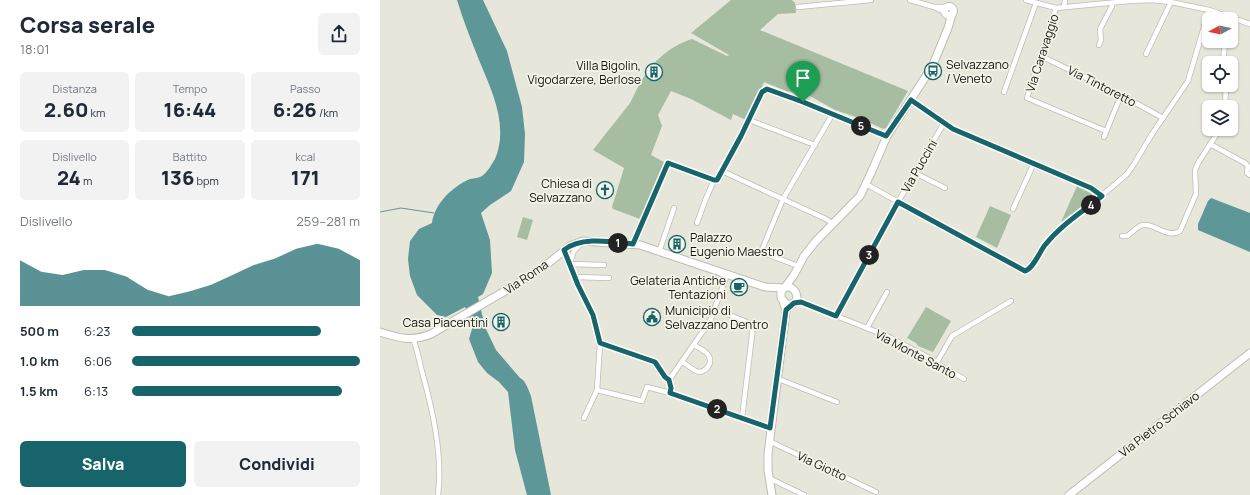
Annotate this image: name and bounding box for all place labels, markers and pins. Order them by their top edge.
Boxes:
place label: Selvazzano / Veneto [946,56,1009,87]
place label: Villa Bigolin, Vigodarzere, Berlose [528,57,641,88]
pin [786,61,820,102]
bus stop icon: Selvazzano / Veneto [923,61,943,81]
building icon: Villa Bigolin, Vigodarzere, Berlose [644,62,664,82]
pin: 5 [851,116,871,136]
place label: Chiesa di Selvazzano [529,175,592,206]
church icon: Chiesa di Selvazzano [595,180,615,200]
pin: 4 [1081,195,1101,215]
place label: Palazzo Eugenio Maestro [690,229,784,260]
pin: 1 [608,233,628,253]
building icon: Palazzo Eugenio Maestro [667,234,687,254]
pin: 3 [859,245,879,265]
place label: Gelateria Antiche Tentazioni [630,272,726,303]
cafe icon: Gelateria Antiche Tentazioni [729,277,749,297]
place label: Municipio di Selvazzano Dentro [665,302,768,333]
public building icon: Municipio di Selvazzano Dentro [642,307,662,327]
building icon: Casa Piacentini [491,312,511,332]
place label: Casa Piacentini [403,314,488,331]
pin: 2 [707,399,727,419]

